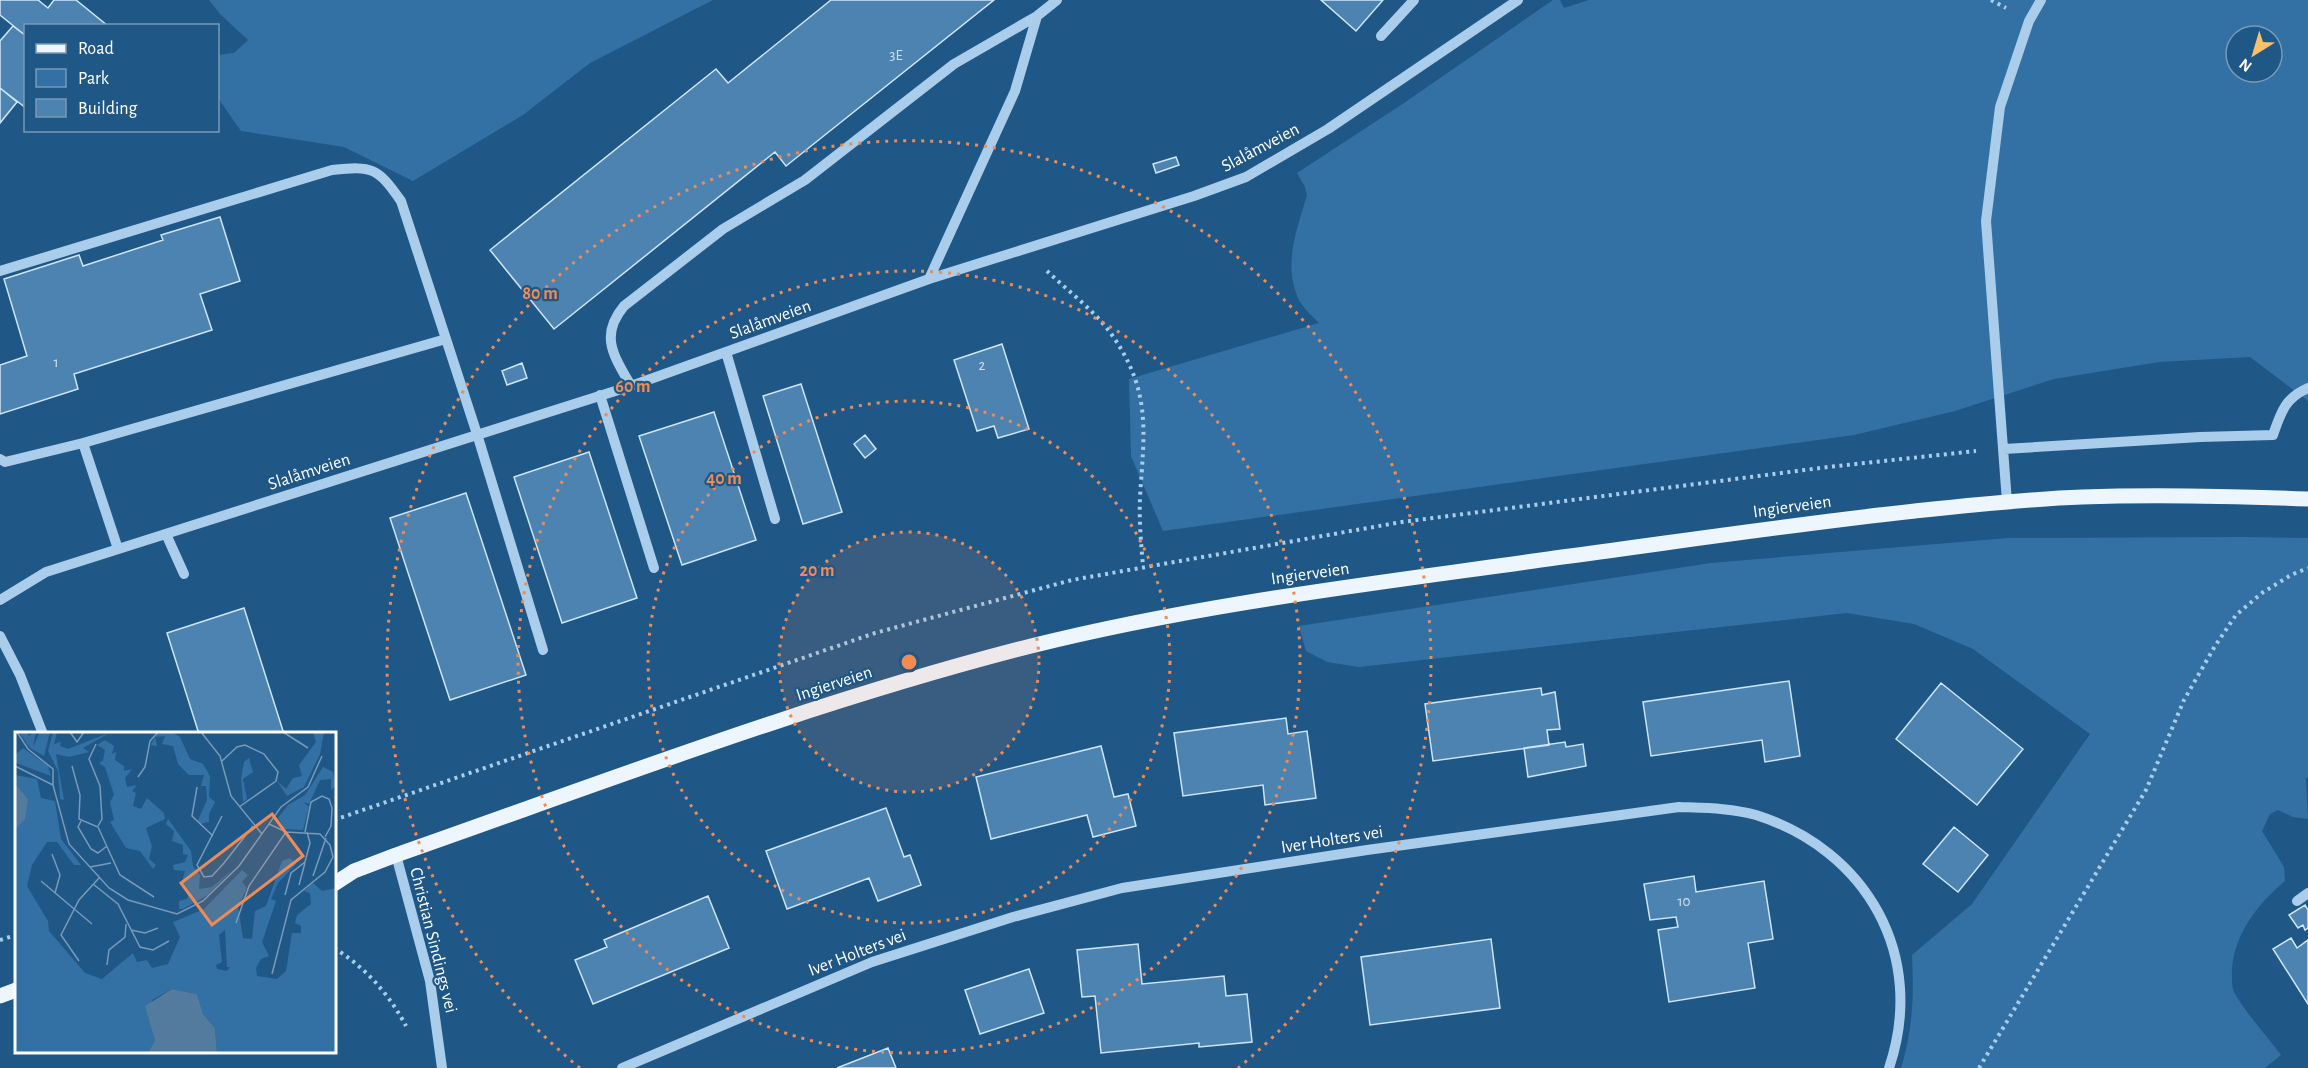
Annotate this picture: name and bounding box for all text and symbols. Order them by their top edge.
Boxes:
legend [24,24,219,132]
north arrow [2224,24,2284,84]
text: Road [78,40,114,58]
house number: 3E [889,48,903,63]
text: N [2236,55,2255,75]
text: Park [78,70,110,88]
text: Building [78,100,138,118]
street label: Slalåmveien [1219,120,1302,176]
text: 80 m [522,285,558,303]
street label: Slalåmveien [727,297,814,343]
house number: 1 [53,355,59,370]
house number: 2 [979,358,986,373]
text: 60 m [615,378,651,396]
street label: Slalåmveien [266,450,353,494]
text: 40 m [706,470,742,488]
street label: Ingierveien [1752,493,1832,521]
street label: Ingierveien [1270,560,1350,588]
text: 20 m [799,562,835,580]
centre of rings [899,652,919,672]
street label: Ingierveien [794,663,875,705]
inset map [15,732,336,1053]
street label: Iver Holters vei [1280,823,1385,857]
street label: Christian Sindings vei [406,866,460,1015]
house number: 10 [1677,894,1691,909]
street label: Iver Holters vei [806,926,909,980]

